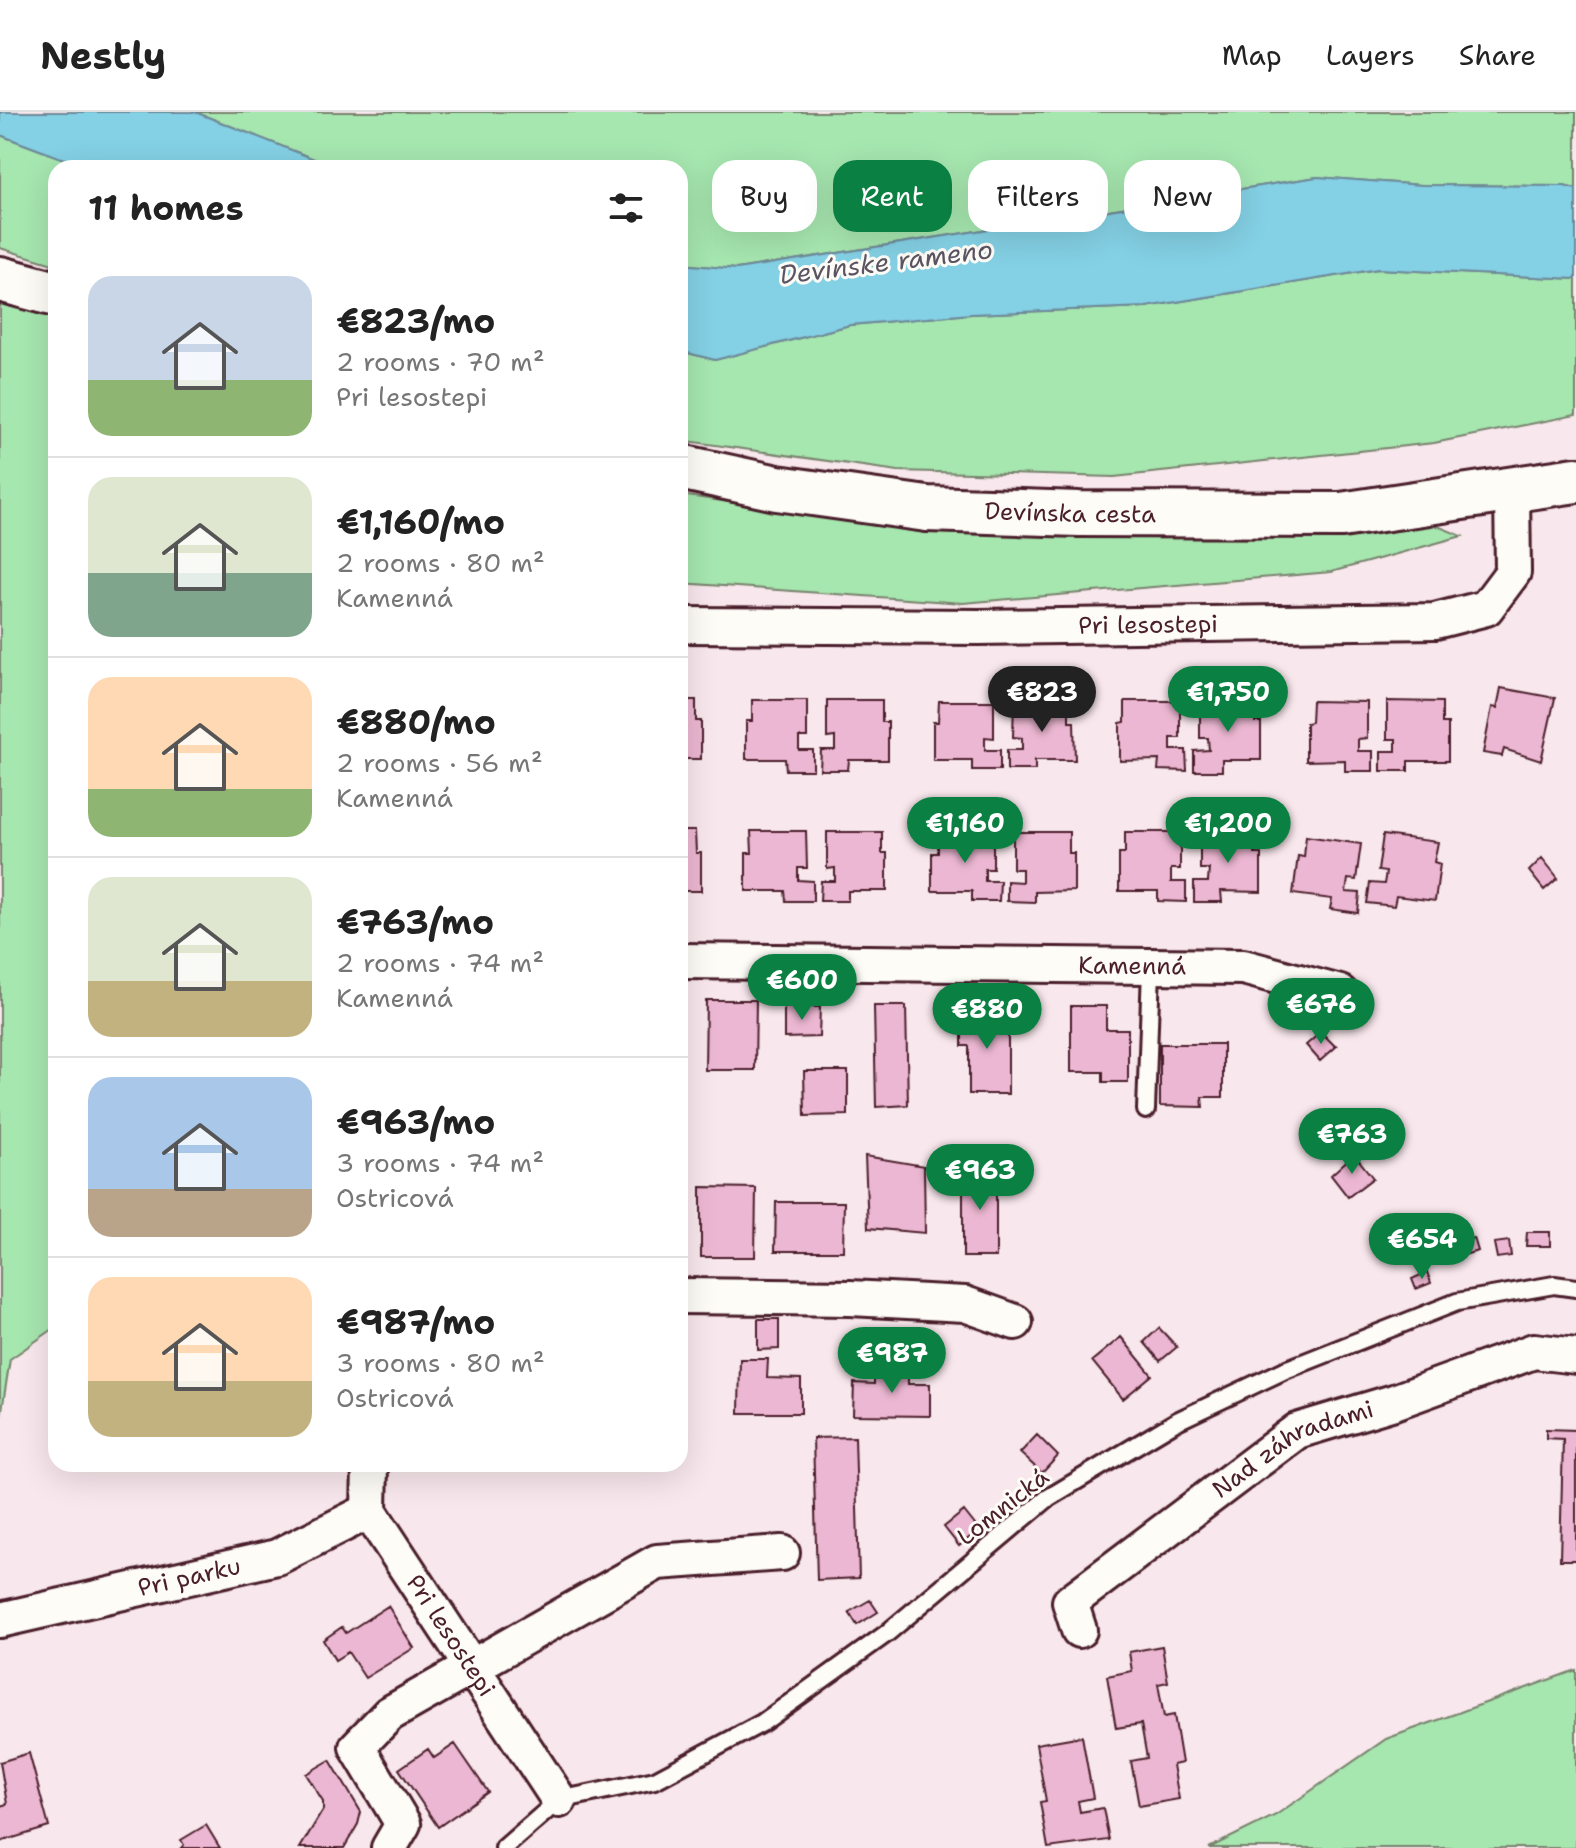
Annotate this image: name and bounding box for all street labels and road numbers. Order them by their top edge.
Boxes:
street label: Devínska cesta [984,495,1156,530]
street label: Pri lesostepi [1078,608,1218,642]
street label: Kamenná [1078,949,1186,982]
street label: Nad záhradami [1206,1393,1377,1505]
street label: Lomnická [951,1461,1056,1553]
street label: Pri parku [135,1550,244,1604]
street label: Pri lesostepi [399,1568,503,1703]

